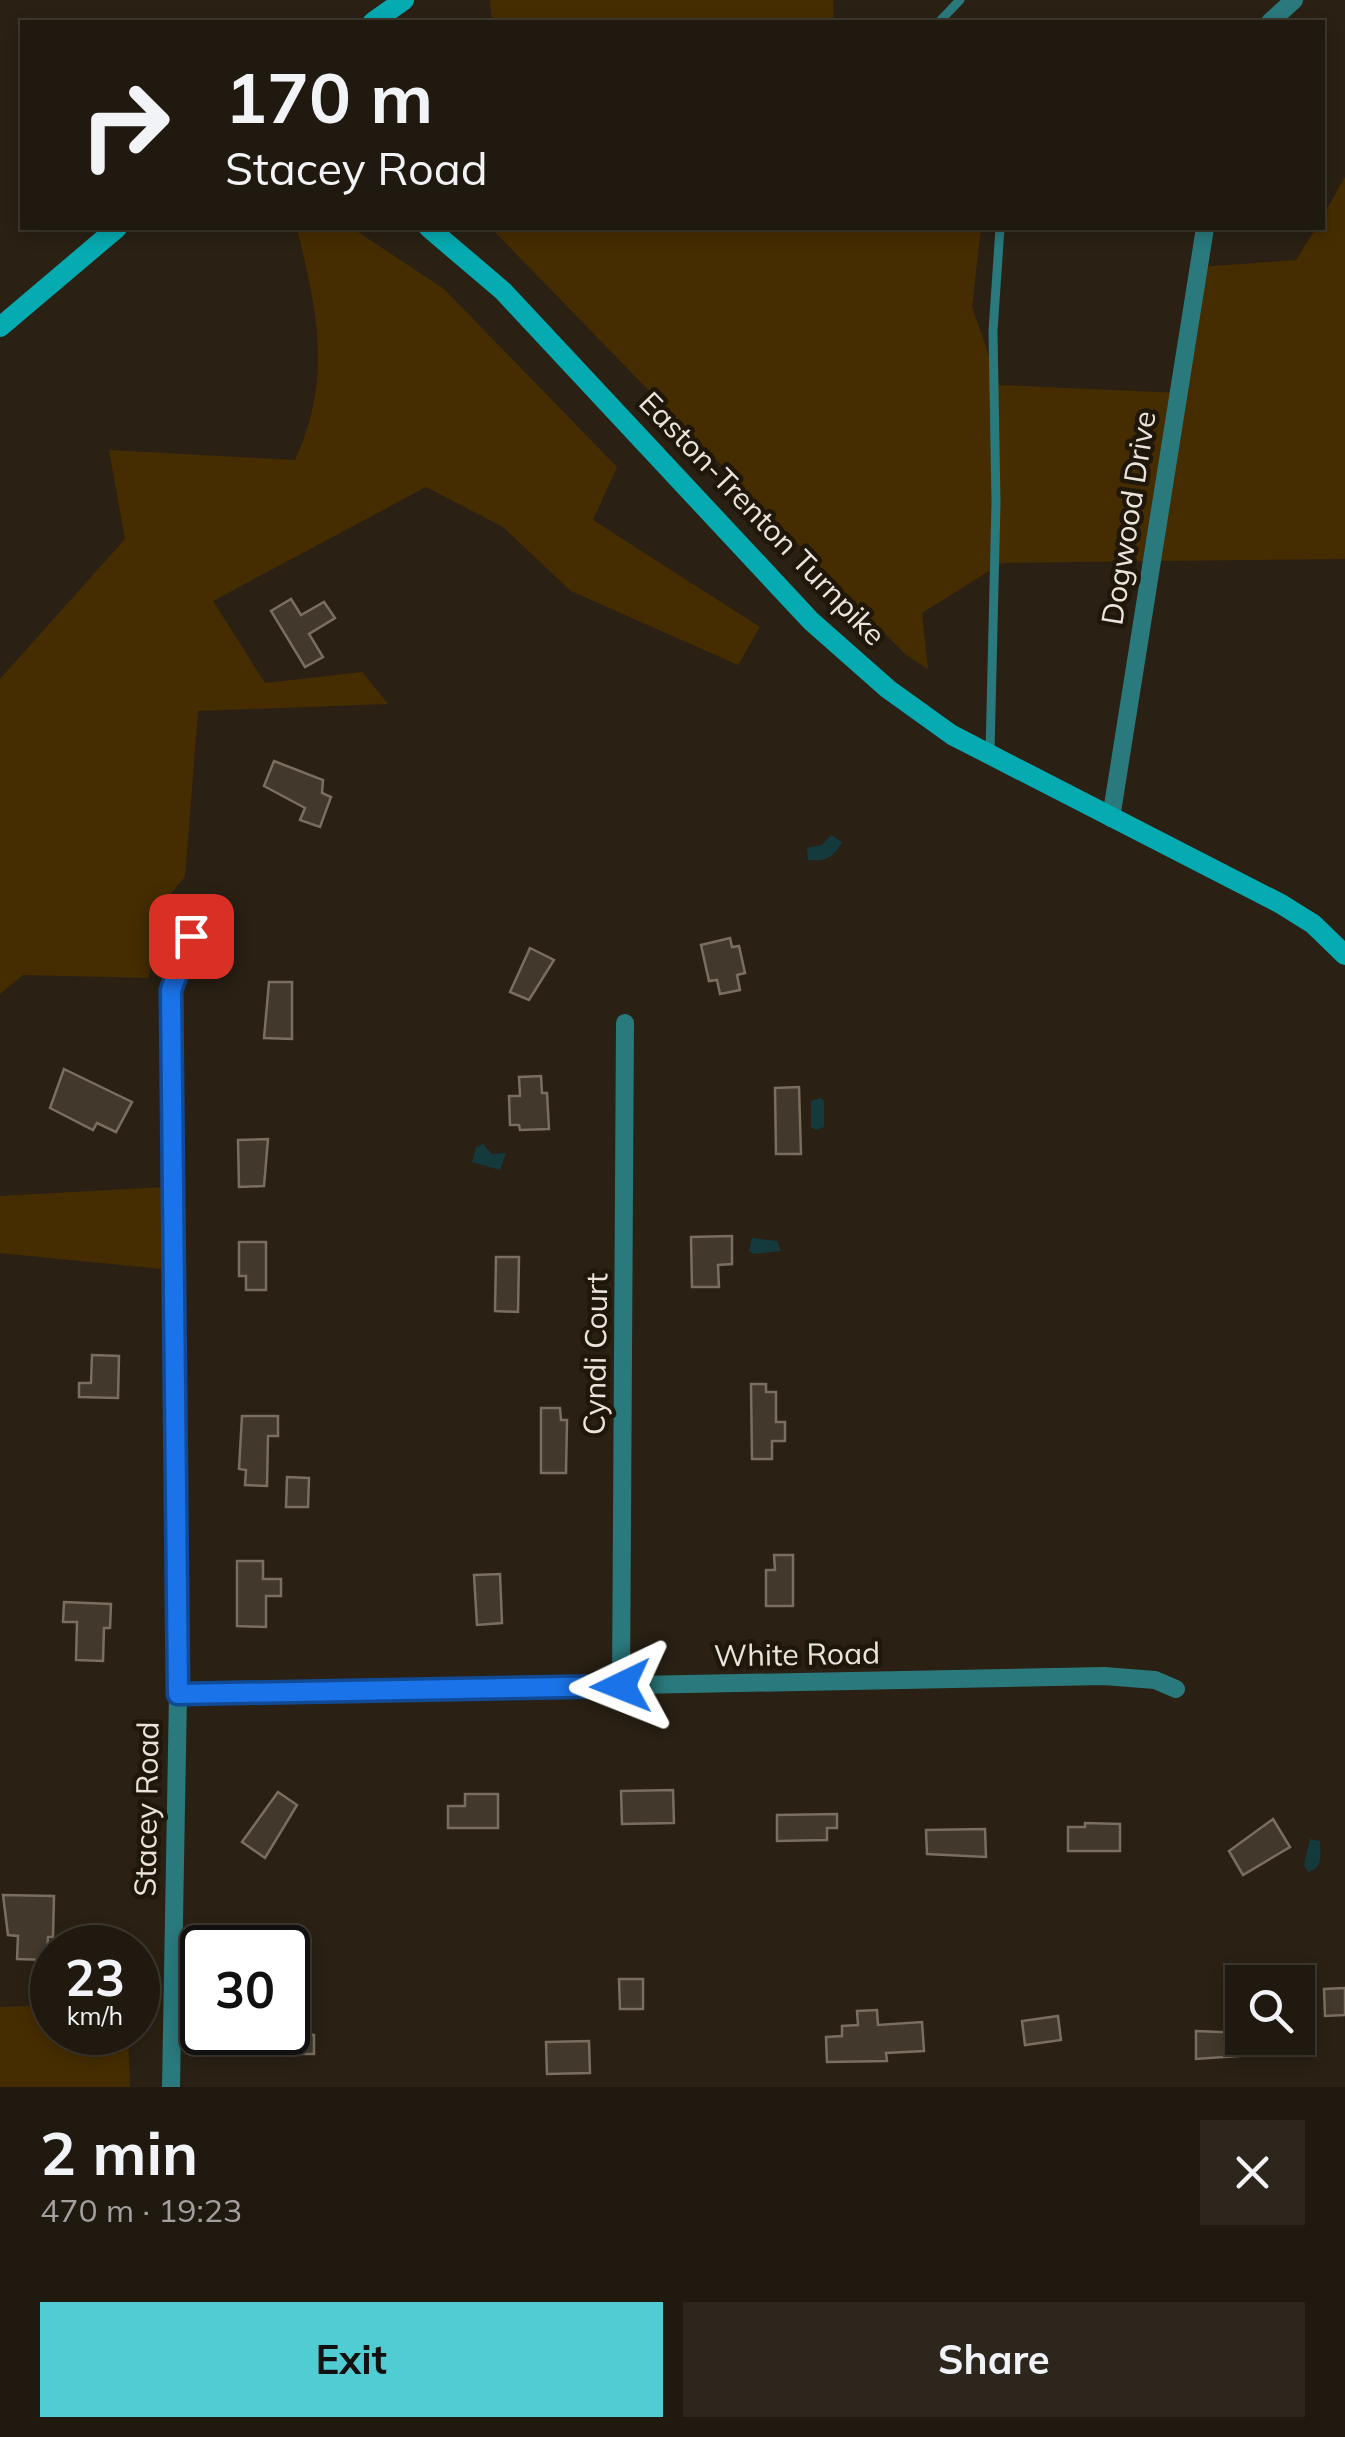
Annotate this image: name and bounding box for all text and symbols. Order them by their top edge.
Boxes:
text: 170 m [225,53,433,141]
icon: right [60,60,190,190]
text: Stacey Road [225,140,488,196]
street label: Easton-Trenton Turnpike [632,383,894,653]
street label: Dogwood Drive [1092,408,1164,628]
pin [149,894,234,979]
icon: arrive [164,909,219,964]
street label: Cyndi Court [575,1272,615,1436]
position arrow [569,1634,673,1738]
street label: White Road [714,1634,880,1674]
street label: Stacey Road [125,1721,167,1897]
speed limit sign: 30 [180,1925,310,2055]
text: 23 [65,1946,125,2009]
map controls [1225,1965,1315,2055]
button: search [1225,1965,1315,2055]
text: km/h [67,2000,123,2031]
text: 2 min [40,2115,198,2190]
button: close [1200,2120,1305,2225]
text: 470 m · 19:23 [40,2190,242,2230]
button: Exit [40,2302,663,2417]
button: Share [683,2302,1305,2417]

